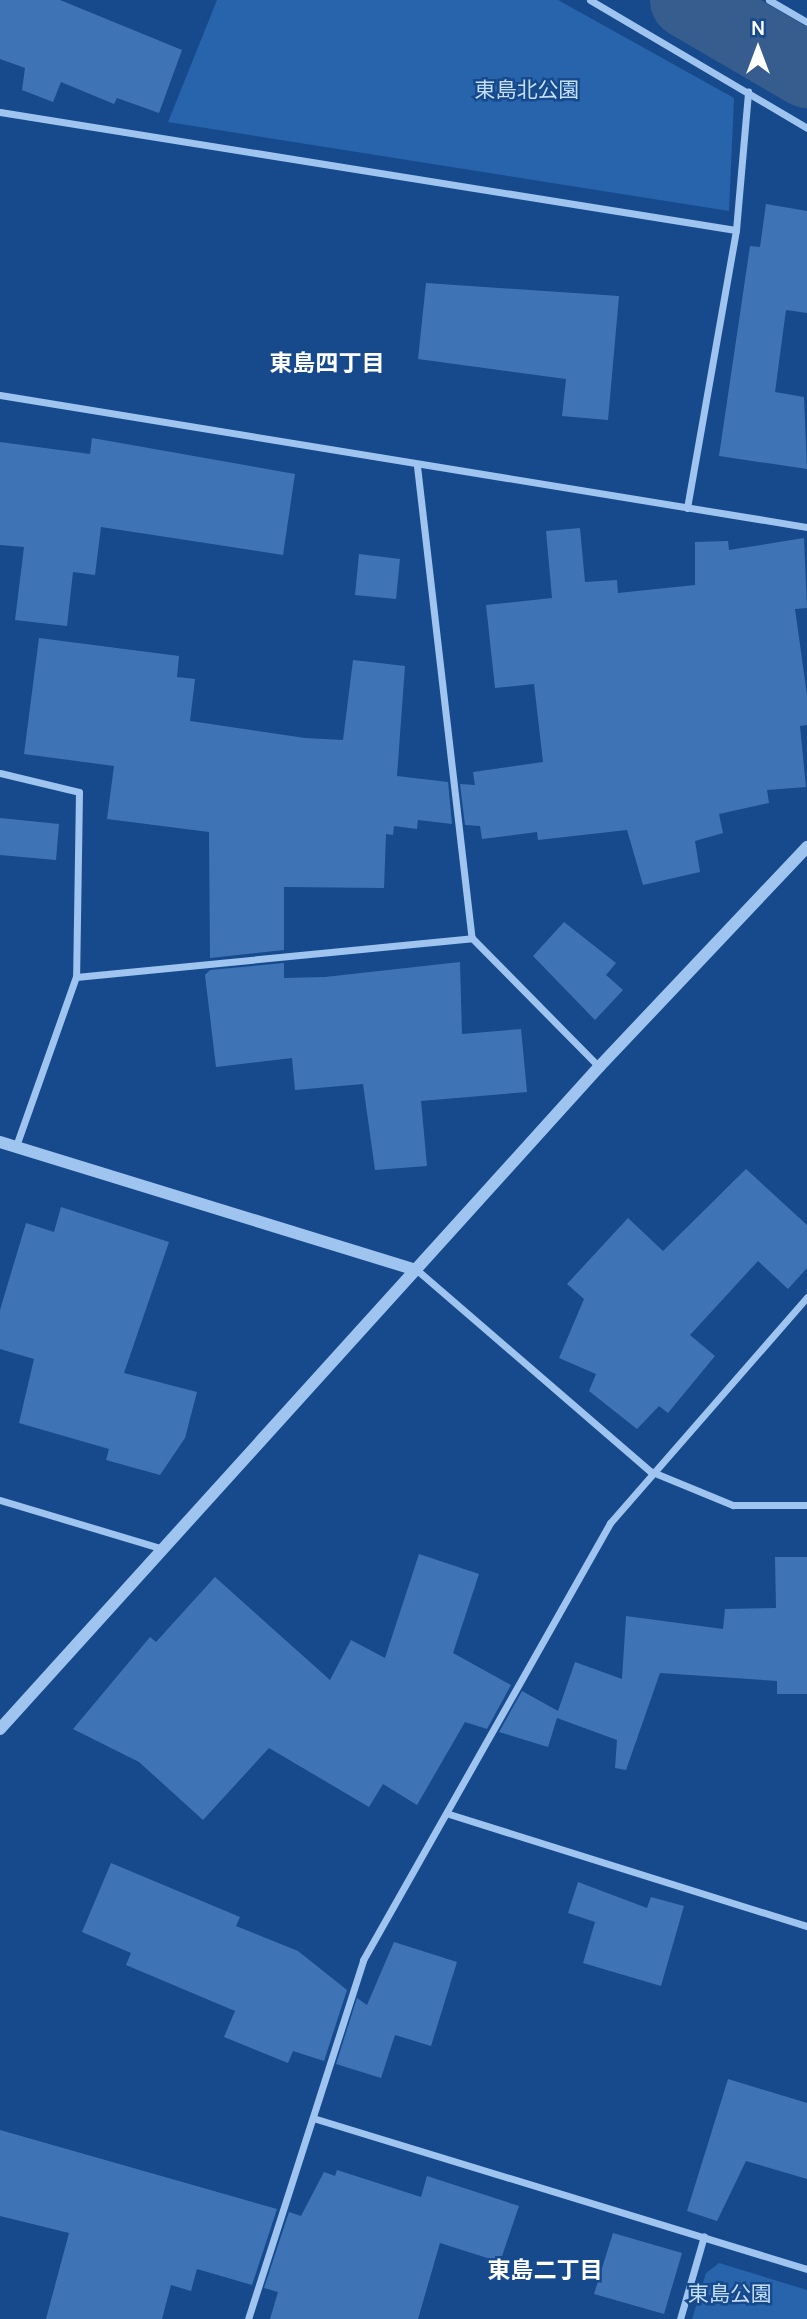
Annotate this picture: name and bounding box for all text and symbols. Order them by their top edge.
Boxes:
north arrow [723,14,793,84]
text: N [751,15,765,41]
park label: 東島北公園 [475,76,579,102]
district label: 東島四丁目 [270,348,384,376]
district label: 東島二丁目 [488,2255,602,2283]
park label: 東島公園 [688,2280,772,2306]

